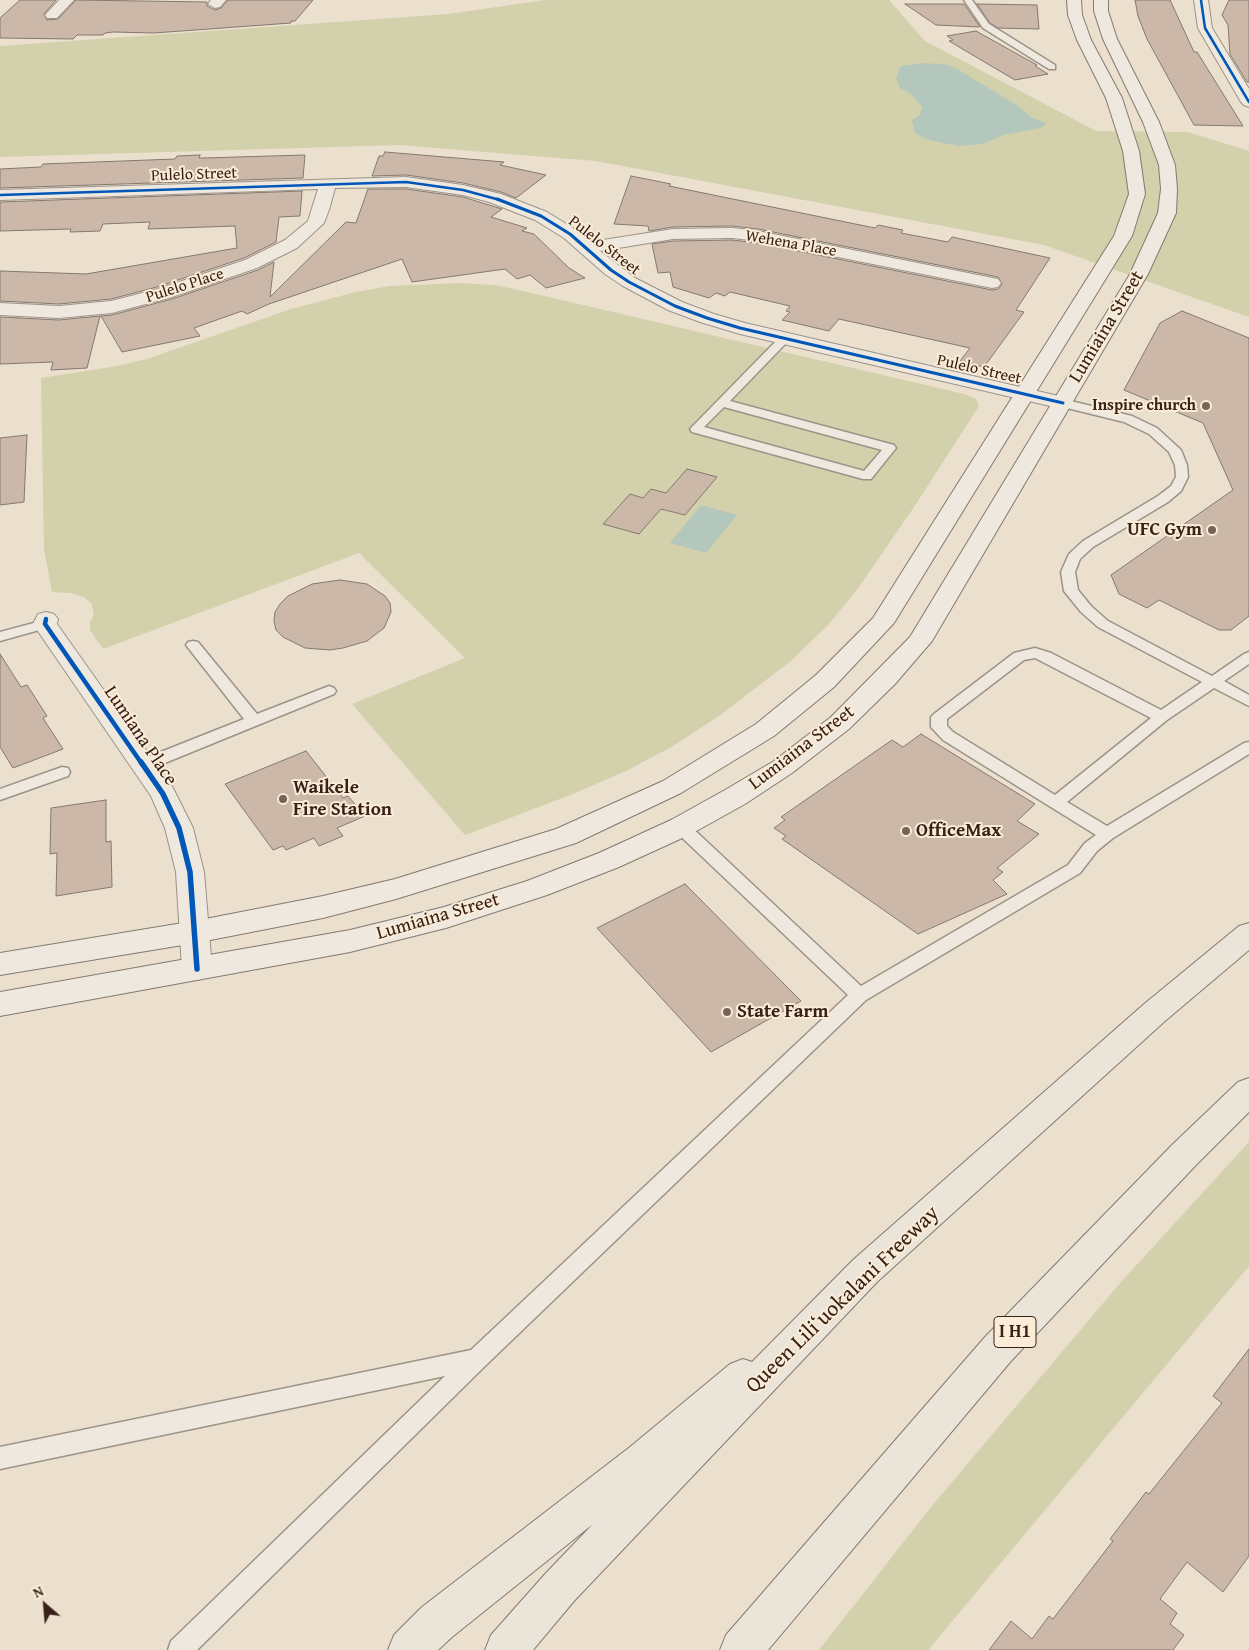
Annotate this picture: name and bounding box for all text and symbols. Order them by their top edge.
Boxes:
street label: Pulelo Street [151,164,237,186]
street label: Pulelo Street [564,212,644,280]
street label: Wehena Place [744,227,838,261]
street label: Pulelo Place [144,264,226,308]
street label: Lumiaina Street [1065,267,1149,387]
street label: Pulelo Street [935,351,1023,389]
place label: Inspire church [1092,396,1196,416]
marker: Inspire church [1200,400,1212,412]
place label: UFC Gym [1127,519,1202,541]
marker: UFC Gym [1206,524,1218,536]
street label: Lumiana Place [98,682,182,790]
street label: Lumiaina Street [745,701,859,795]
place label: Waikele Fire Station [293,777,392,821]
marker: Waikele Fire Station [277,793,289,805]
place label: OfficeMax [916,820,1001,842]
marker: OfficeMax [900,825,912,837]
street label: Lumiaina Street [374,889,502,945]
place label: State Farm [737,1001,828,1023]
marker: State Farm [721,1006,733,1018]
street label: Queen Liliʻuokalani Freeway [741,1201,945,1399]
road number: I H1 [994,1316,1036,1348]
north arrow [20,1580,70,1630]
text: N [29,1581,47,1603]

